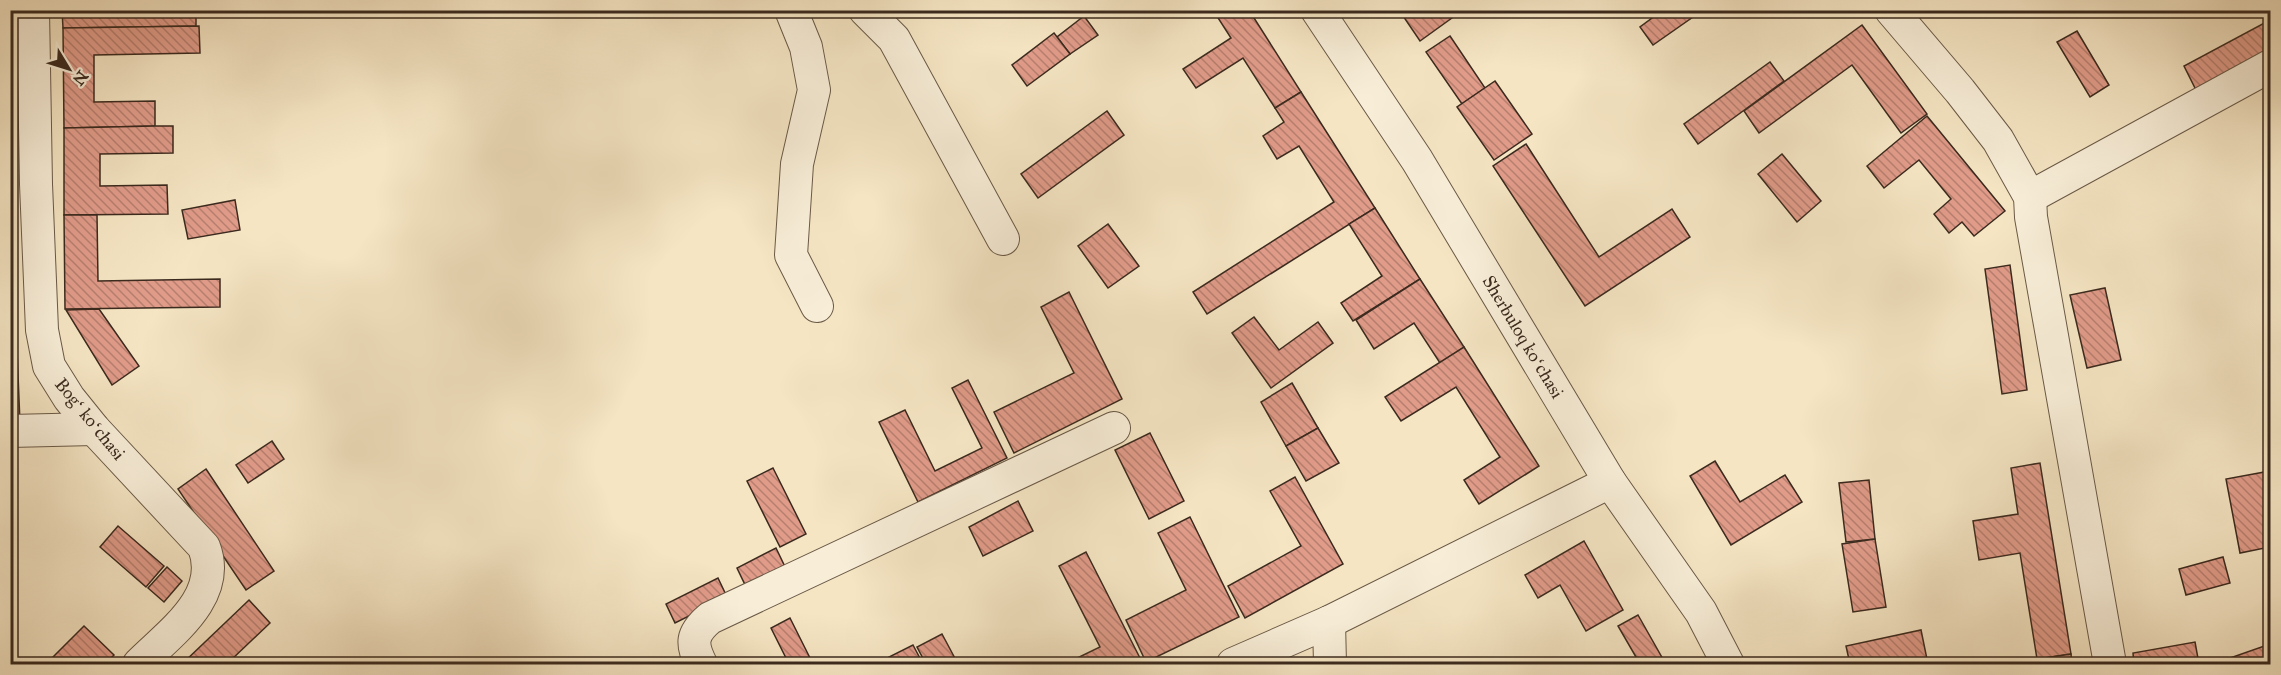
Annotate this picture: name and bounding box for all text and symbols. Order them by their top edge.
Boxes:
north arrow [39,39,99,99]
text: N [69,67,92,89]
street label: Sherbuloq koʻchasi [1477,272,1568,403]
street label: Bogʻ koʻchasi [49,373,130,465]

